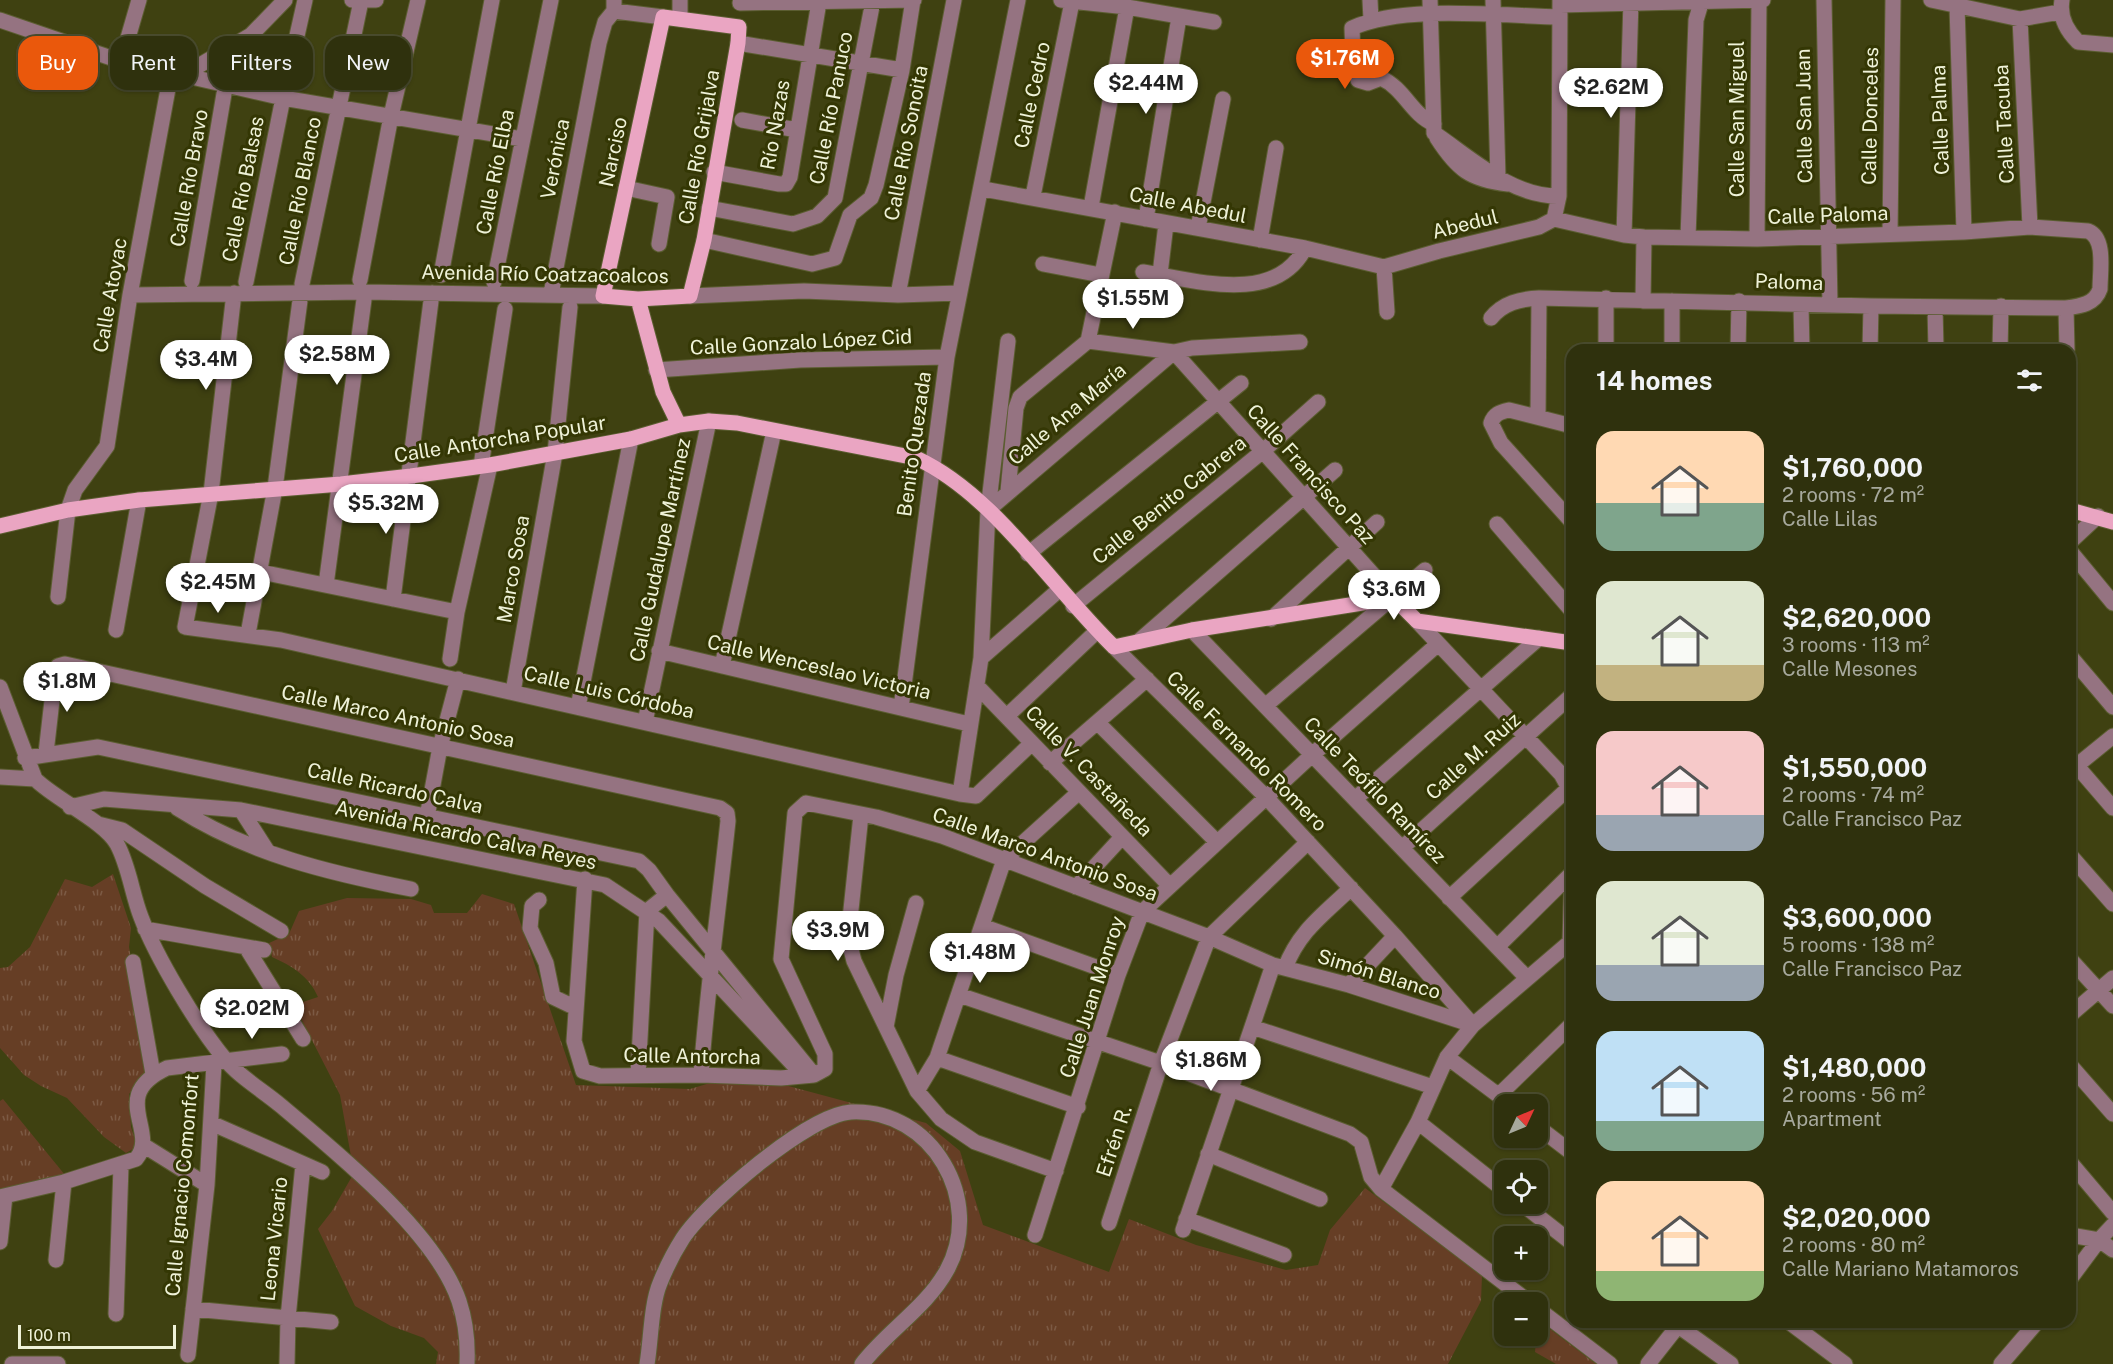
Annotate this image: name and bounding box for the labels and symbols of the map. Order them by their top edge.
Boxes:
street label: Calle Río Panuco [804,30,858,186]
pin: $1.76M [1296,39,1394,90]
street label: Calle Cedro [1009,40,1055,150]
street label: Calle San Miguel [1725,41,1749,197]
street label: Calle Donceles [1857,47,1883,185]
street label: Calle San Juan [1791,48,1817,184]
street label: Calle Río Sonoita [879,63,933,223]
pin: $2.44M [1097,64,1195,115]
street label: Calle Tacuba [1989,64,2019,184]
street label: Calle Palma [1926,65,1954,175]
street label: Calle Río Grijalva [674,68,724,226]
pin: $2.62M [1562,68,1660,119]
street label: Río Nazas [755,78,795,172]
street label: Calle Río Bravo [165,107,213,249]
street label: Calle Río Elba [471,107,519,237]
street label: Calle Río Balsas [217,114,269,264]
street label: Calle Río Blanco [274,115,326,267]
street label: Narciso [594,115,632,189]
street label: Verónica [535,117,575,201]
street label: Calle Abedul [1127,182,1249,228]
street label: Calle Paloma [1767,201,1889,229]
street label: Abedul [1429,204,1501,244]
street label: Calle Atoyac [88,236,132,354]
street label: Avenida Río Coatzacoalcos [421,260,669,288]
street label: Paloma [1754,269,1824,295]
pin: $1.55M [1084,279,1182,330]
street label: Calle Gonzalo López Cid [689,324,913,360]
pin: $2.58M [288,335,386,386]
pin: $3.4M [164,340,248,391]
street label: Calle Ana María [1003,358,1131,470]
street label: Benito Quezada [892,370,936,518]
street label: Calle Francisco Paz [1242,399,1380,549]
street label: Calle Antorcha Popular [392,410,608,468]
street label: Calle Benito Cabrera [1087,431,1251,569]
street label: Calle Gudalupe Martínez [625,436,695,664]
pin: $5.32M [337,484,435,535]
street label: Marco Sosa [492,513,534,625]
pin: $2.45M [169,563,267,614]
pin: $3.6M [1352,570,1436,621]
street label: Calle Wenceslao Victoria [705,630,933,704]
street label: Calle Luis Córdoba [521,661,697,723]
pin: $1.8M [25,662,109,713]
street label: Calle Fernando Romero [1162,666,1332,836]
street label: Calle Marco Antonio Sosa [279,680,517,752]
street label: Calle V. Castañeda [1020,701,1158,841]
street label: Calle M. Ruiz [1421,707,1525,805]
street label: Calle Teófilo Ramírez [1299,712,1451,868]
street label: Calle Ricardo Calva [305,758,485,818]
street label: Avenida Ricardo Calva Reyes [333,796,599,874]
street label: Calle Marco Antonio Sosa [929,802,1161,906]
pin: $3.9M [796,911,880,962]
street label: Calle Juan Monroy [1054,913,1130,1081]
pin: $1.48M [931,933,1029,984]
street label: Simón Blanco [1314,944,1444,1004]
pin: $2.02M [203,989,301,1040]
pin: $1.86M [1162,1041,1260,1092]
street label: Calle Antorcha [623,1043,761,1069]
street label: Calle Ignacio Comonfort [160,1073,204,1297]
north arrow [1494,1094,1548,1148]
street label: Efrén R. [1091,1102,1137,1180]
street label: Leona Vicario [256,1176,292,1302]
scale bar [18,1322,176,1350]

